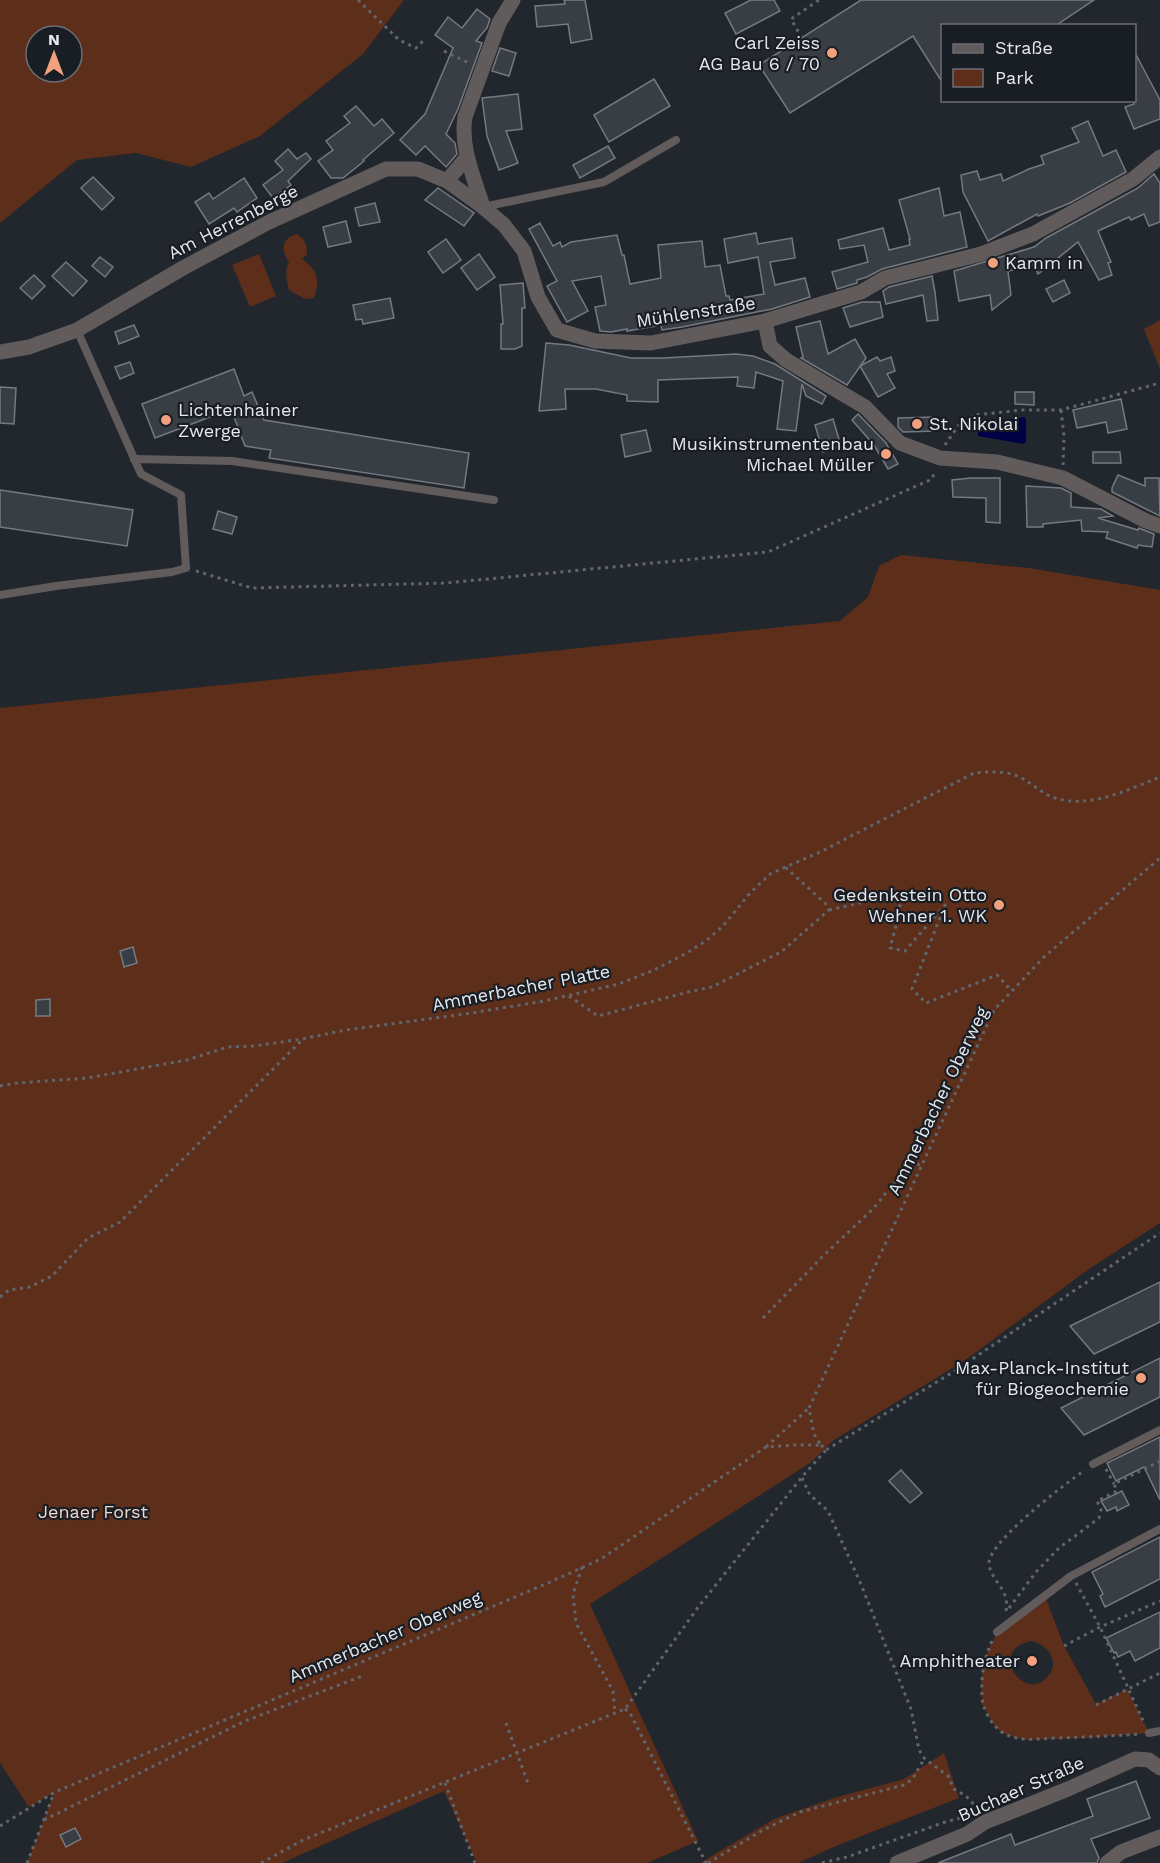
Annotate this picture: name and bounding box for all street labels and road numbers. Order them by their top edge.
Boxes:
street label: Am Herrenberge [164,180,301,263]
street label: Mühlenstraße [635,292,757,331]
street label: Ammerbacher Platte [430,960,612,1015]
street label: Ammerbacher Oberweg [883,1003,993,1198]
street label: Ammerbacher Oberweg [285,1586,485,1687]
street label: Buchaer Straße [955,1751,1087,1826]

